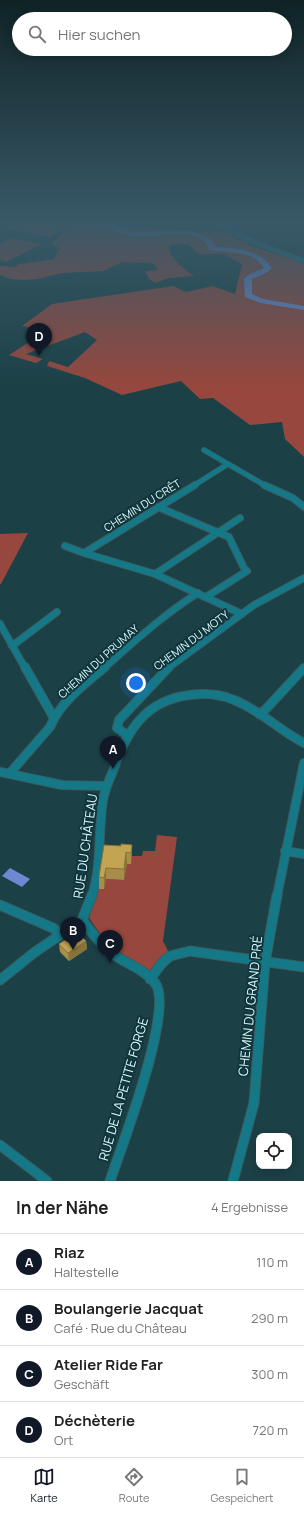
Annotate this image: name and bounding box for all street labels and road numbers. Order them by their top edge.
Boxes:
street label: CHEMIN DU CRÊT [101,475,184,535]
street label: CHEMIN DU MOTY [150,606,232,673]
street label: CHEMIN DU PRUMAY [55,620,142,701]
street label: RUE DU CHÂTEAU [69,792,101,900]
street label: CHEMIN DU GRAND PRÉ [234,935,266,1077]
street label: RUE DE LA PETITE FORGE [94,1015,152,1163]

